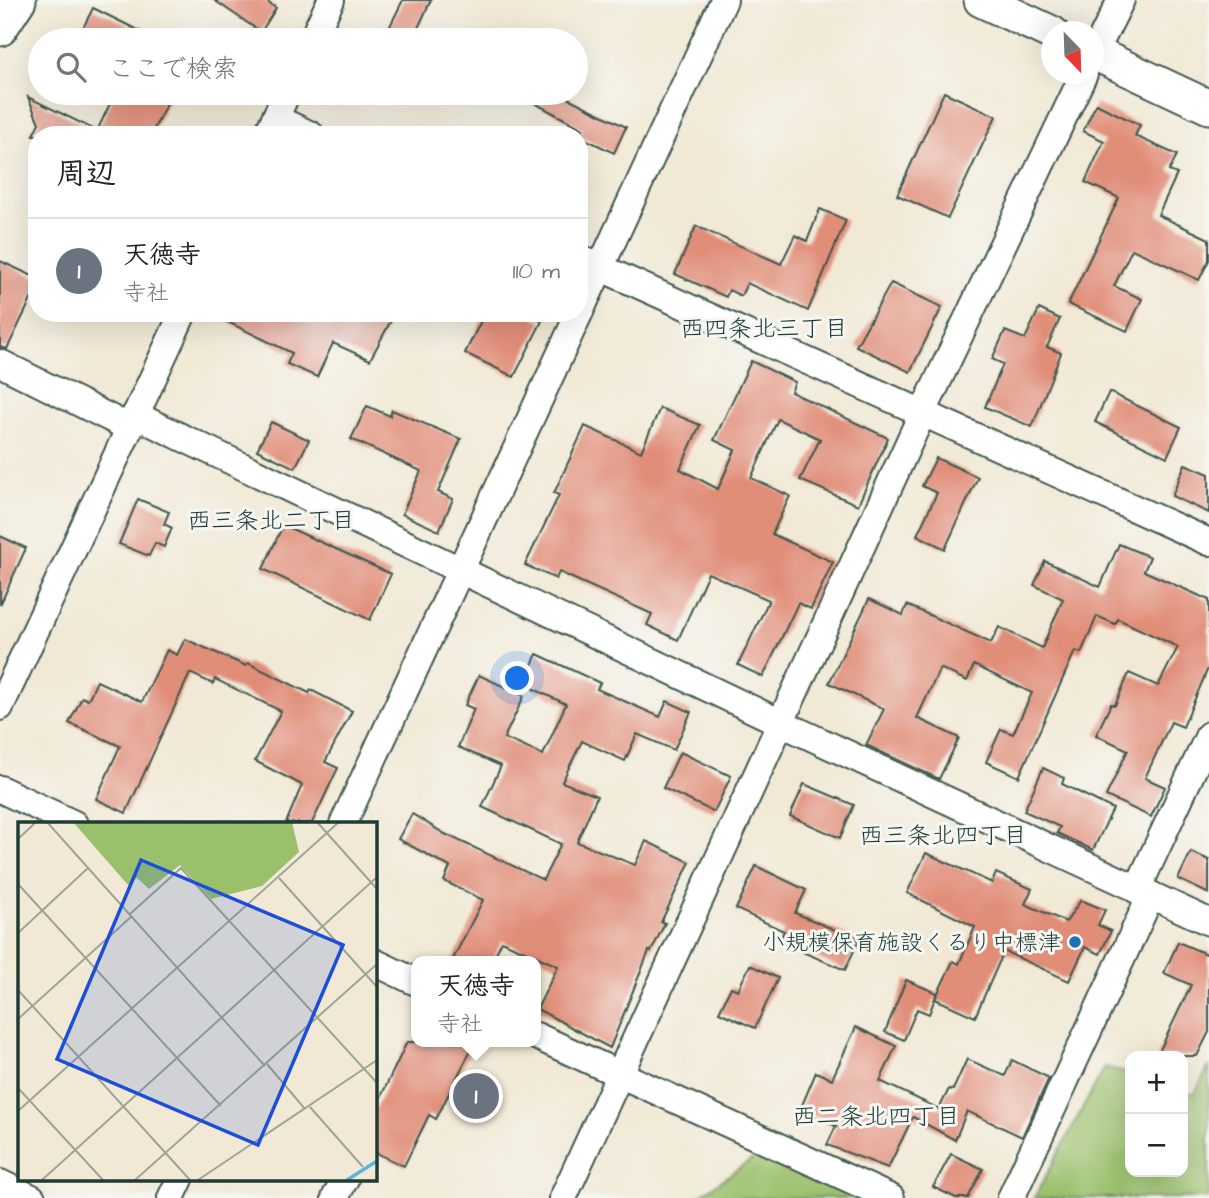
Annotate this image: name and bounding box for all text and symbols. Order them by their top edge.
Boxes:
north arrow [1041,21,1104,84]
search box [28,28,588,105]
icon: search [52,48,90,86]
text: ここで検索 [108,51,238,87]
text: 周辺 [56,153,116,195]
text: 天徳寺 [123,237,201,273]
text: 1 [78,255,80,287]
text: 110 m [512,255,560,287]
text: 寺社 [123,277,169,309]
district label: 西四条北三丁目 [680,312,848,346]
district label: 西三条北二丁目 [187,504,355,538]
your location [500,661,534,695]
district label: 西三条北四丁目 [859,819,1027,853]
inset map [18,822,376,1180]
place label: 小規模保育施設くるり中標津 [762,927,1061,959]
marker: 小規模保育施設くるり中標津 [1067,934,1083,950]
popup [411,956,541,1047]
text: 天徳寺 [437,968,515,1004]
text: 寺社 [437,1008,483,1040]
map controls [1125,1051,1188,1177]
button: + [1125,1051,1188,1114]
pin: 1 [453,1070,499,1122]
district label: 西二条北四丁目 [792,1100,960,1134]
button: − [1125,1114,1188,1177]

